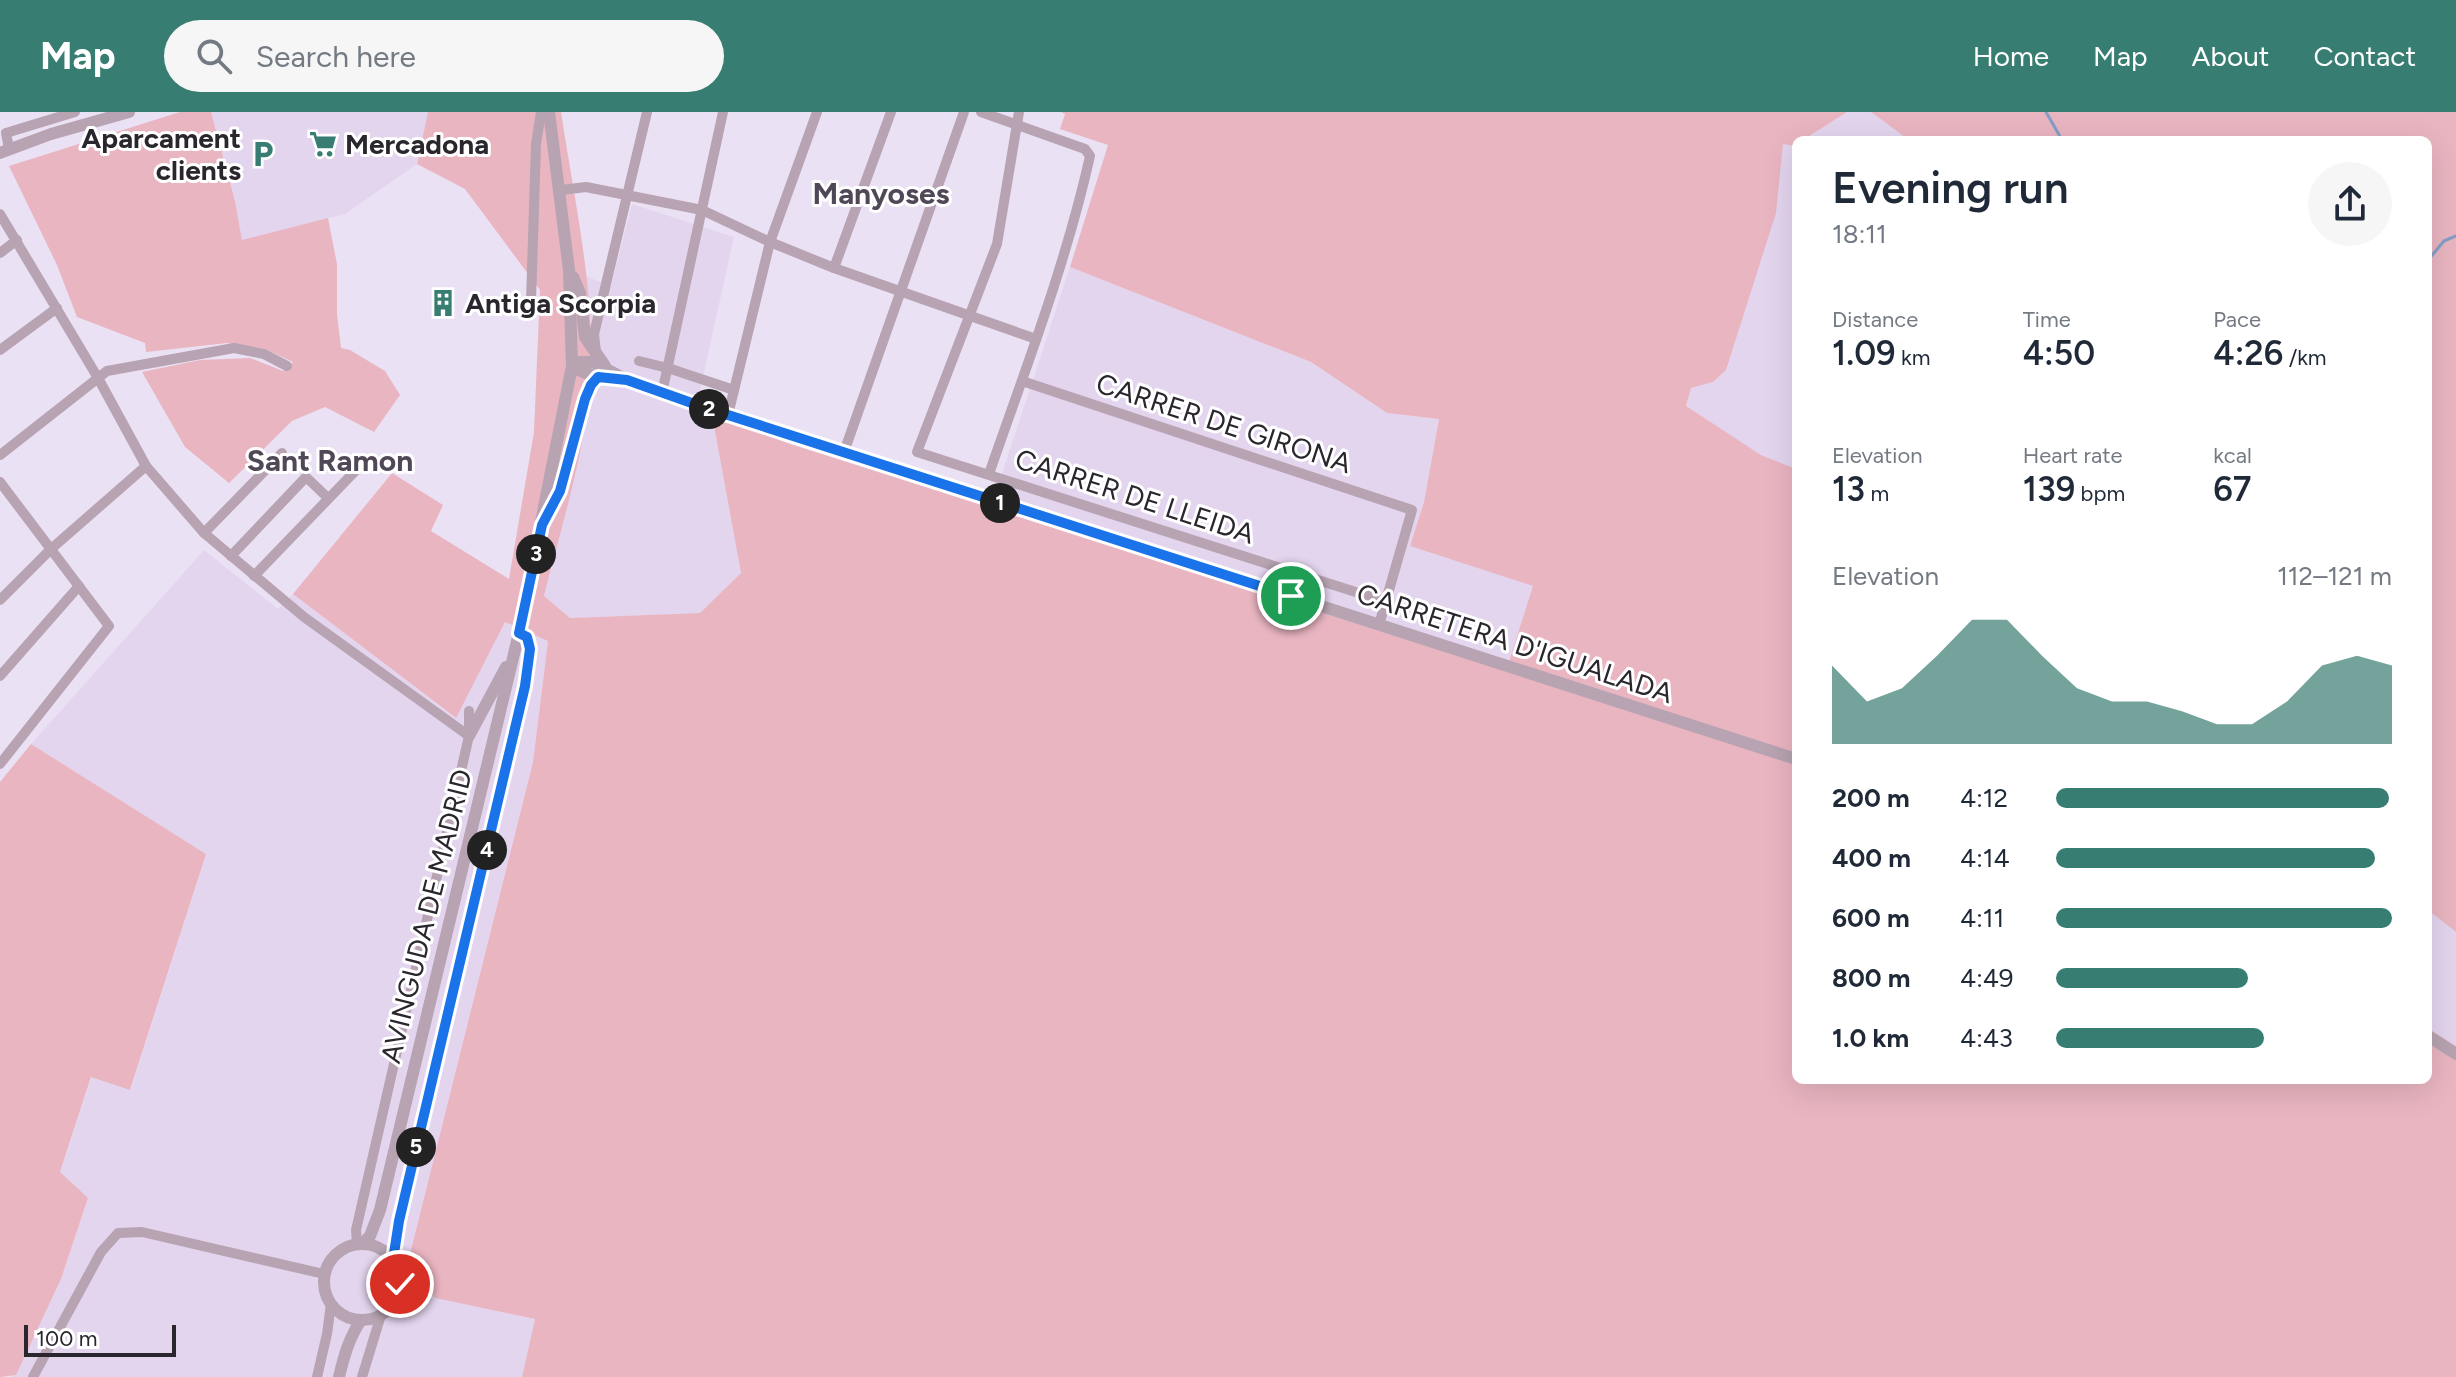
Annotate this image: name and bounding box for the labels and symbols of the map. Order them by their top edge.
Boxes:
place label: Aparcament clients [81,121,241,187]
place label: Mercadona [345,127,489,161]
supermarket icon: Mercadona [308,129,338,159]
parking icon: Aparcament clients [248,139,278,169]
district label: Manyoses [812,175,950,212]
place label: Antiga Scorpia [465,286,656,320]
building icon: Antiga Scorpia [428,288,458,318]
street label: CARRER DE GIRONA [1092,366,1356,480]
pin: 2 [689,389,729,429]
street label: CARRER DE LLEIDA [1011,441,1259,551]
district label: Sant Ramon [247,442,413,479]
pin: 1 [980,483,1020,523]
pin: 3 [516,534,556,574]
pin [1257,562,1325,630]
street label: CARRETERA D'IGUALADA [1353,576,1677,710]
street label: AVINGUDA DE MADRID [373,766,479,1066]
pin: 4 [467,830,507,870]
pin: 5 [396,1127,436,1167]
pin [366,1250,434,1318]
scale bar [24,1321,176,1357]

